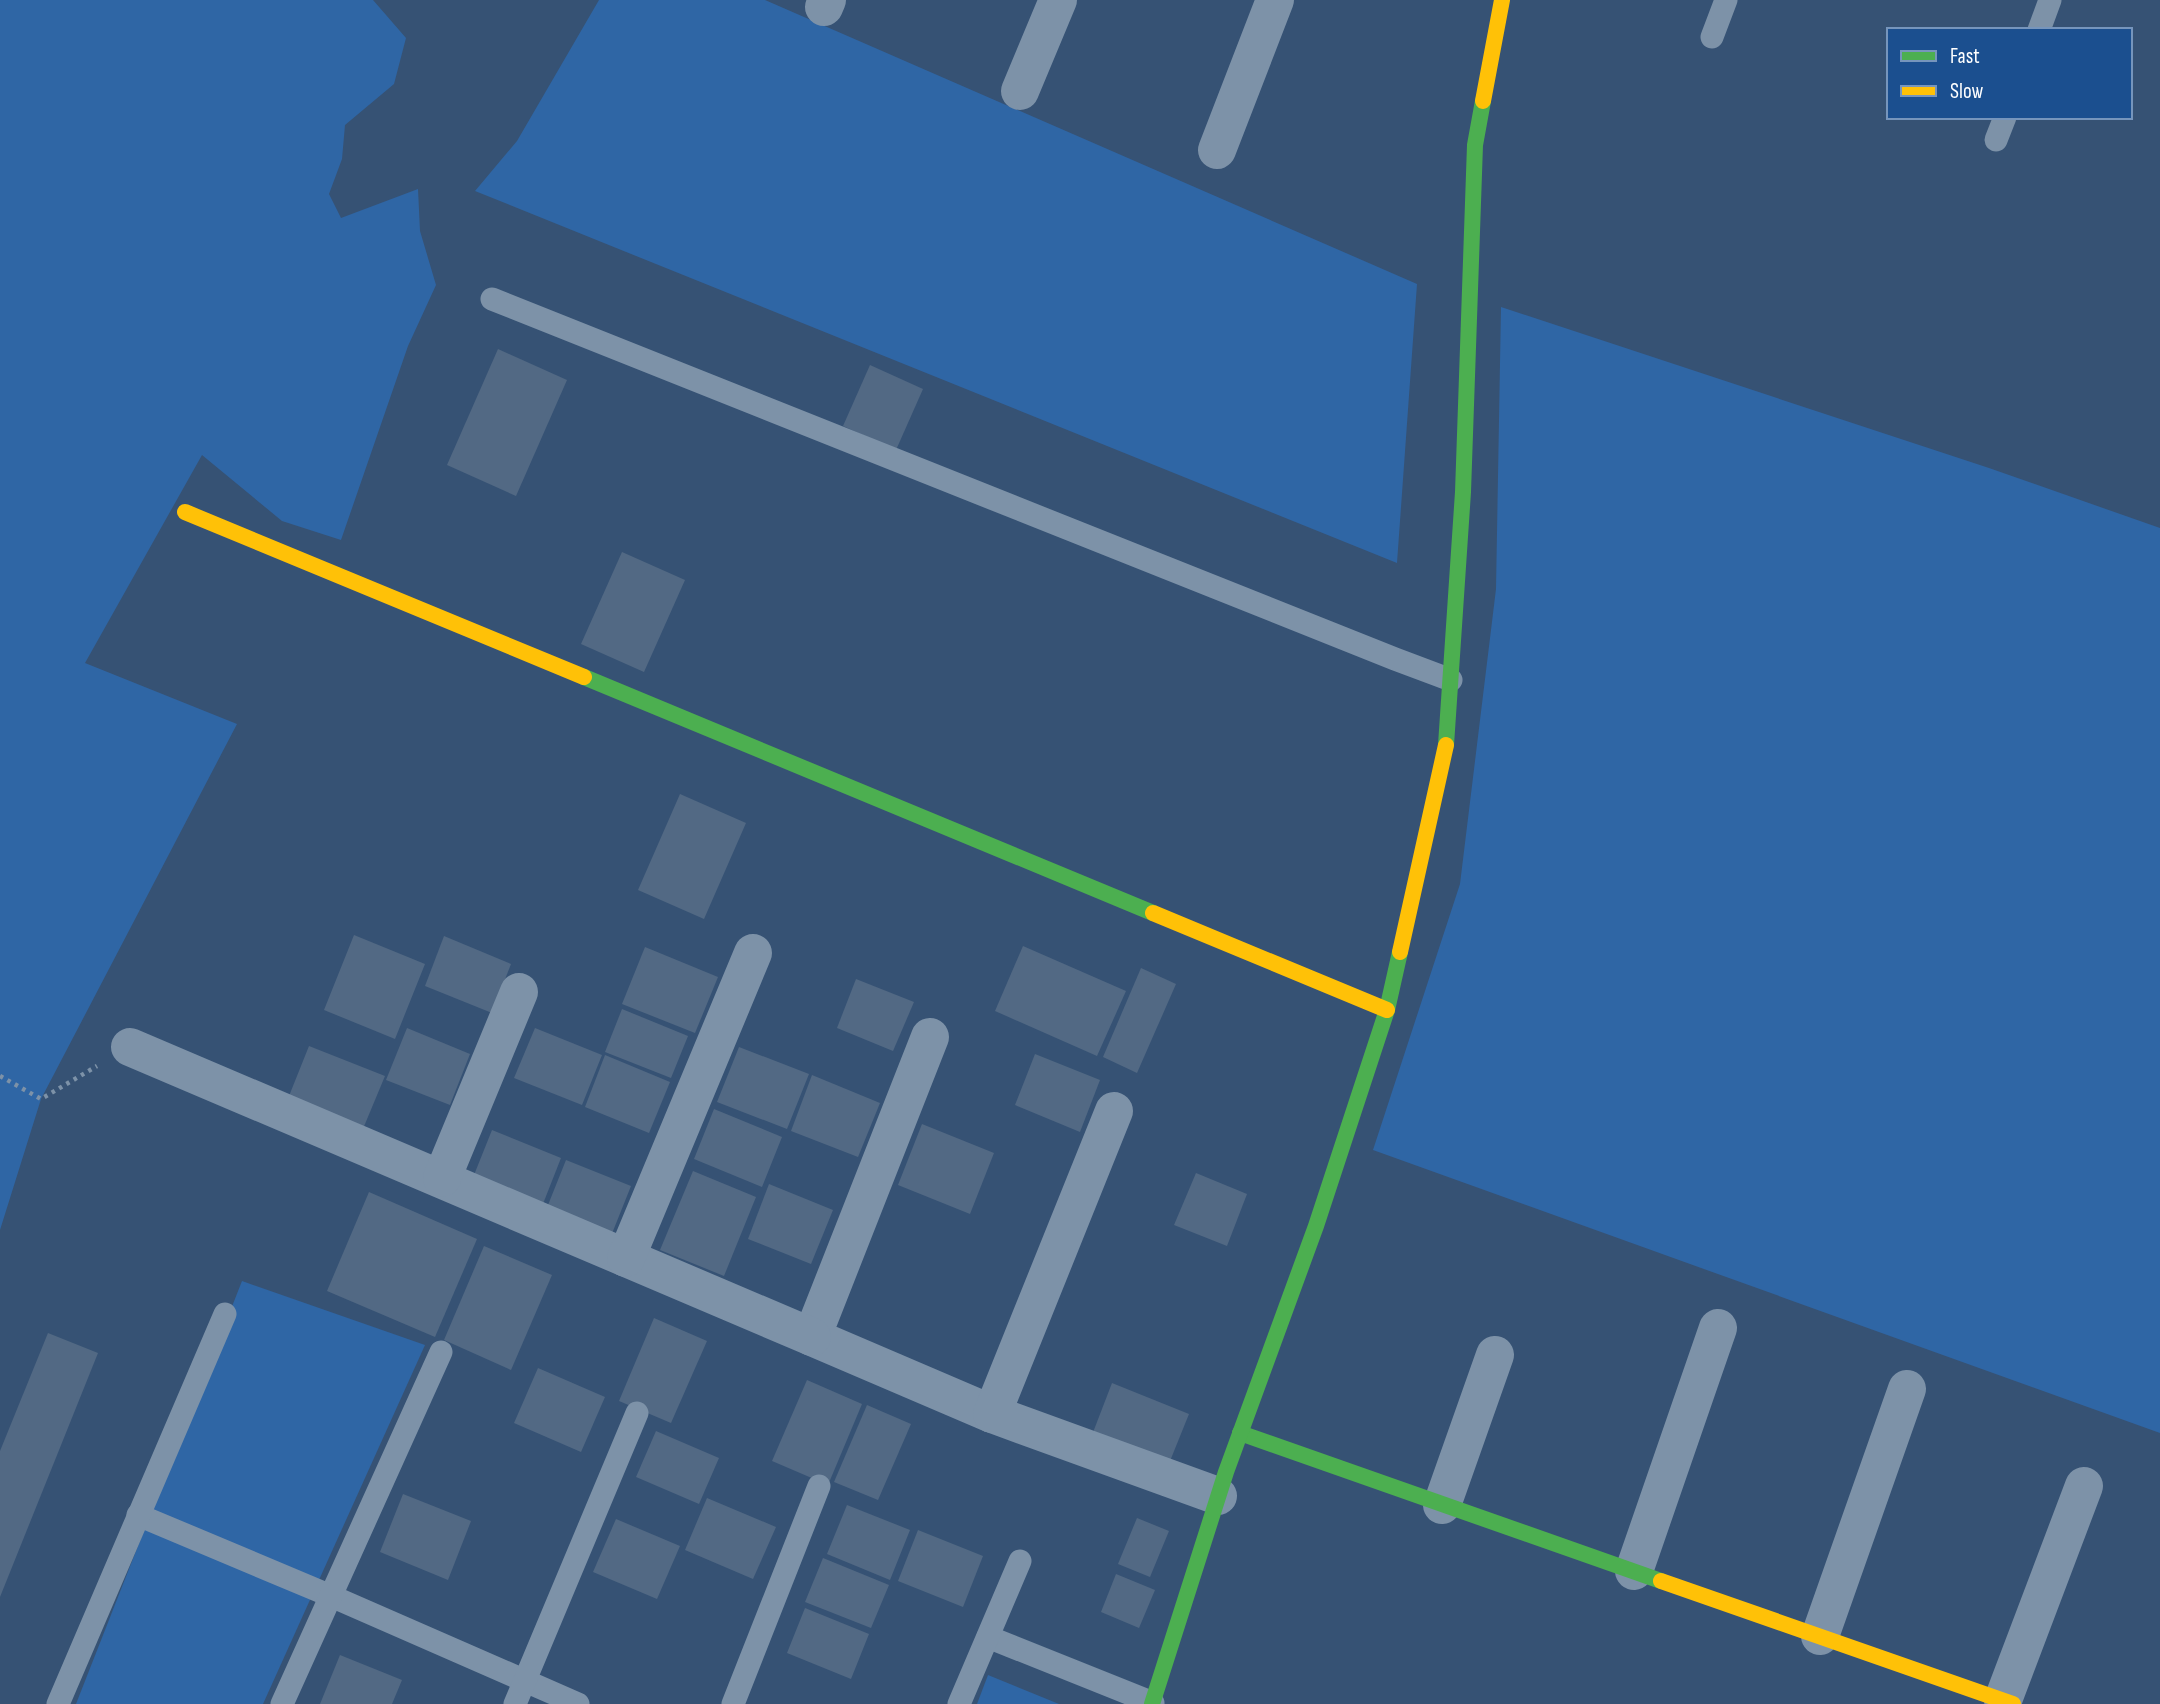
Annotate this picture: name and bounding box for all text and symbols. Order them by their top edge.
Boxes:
legend [1887,28,2132,119]
text: Fast [1950,44,1980,69]
text: Slow [1950,79,1984,104]

